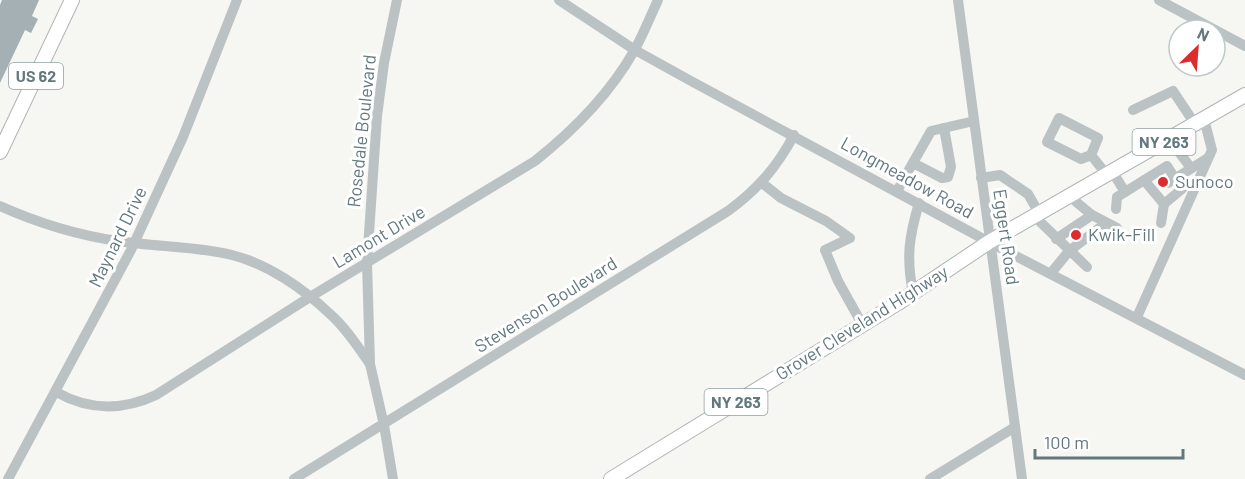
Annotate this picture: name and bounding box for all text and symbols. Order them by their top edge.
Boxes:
north arrow [1167,18,1227,78]
text: N [1195,23,1212,45]
street label: Rosedale Boulevard [342,53,380,208]
road number: US 62 [9,63,63,89]
road number: NY 263 [1132,129,1196,155]
street label: Longmeadow Road [837,132,978,223]
place label: Sunoco [1175,170,1234,192]
marker: Sunoco [1156,175,1170,189]
street label: Maynard Drive [83,183,151,290]
street label: Eggert Road [989,188,1025,286]
street label: Lamont Drive [328,200,429,272]
place label: Kwik-Fill [1088,223,1155,245]
marker: Kwik-Fill [1069,228,1083,242]
street label: Stevenson Boulevard [470,251,621,357]
street label: Grover Cleveland Highway [771,260,952,384]
road number: NY 263 [704,389,768,415]
scale bar [1035,422,1184,460]
text: 100 m [1044,431,1089,453]

